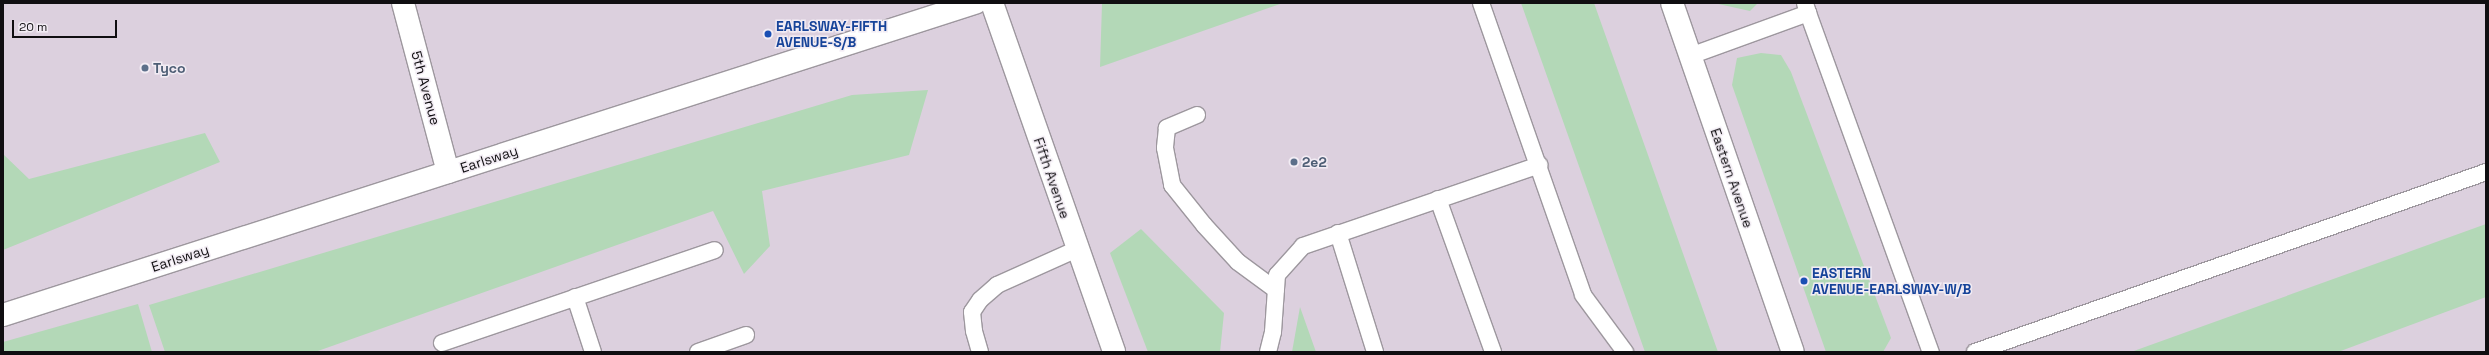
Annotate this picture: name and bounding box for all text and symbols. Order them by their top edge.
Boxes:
scale bar [14,12,119,38]
place label: EARLSWAY-FIFTH AVENUE-S/B [776,18,887,50]
text: 20 m [19,19,47,35]
marker: EARLSWAY-FIFTH AVENUE-S/B [763,29,773,39]
street label: 5th Avenue [408,49,444,127]
place label: Tyco [153,60,186,76]
marker: Tyco [140,63,150,73]
street label: Eastern Avenue [1707,126,1757,230]
street label: Fifth Avenue [1030,135,1074,221]
street label: Earlsway [458,142,520,176]
place label: 2e2 [1302,154,1327,170]
marker: 2e2 [1289,157,1299,167]
street label: Earlsway [149,241,211,275]
place label: EASTERN AVENUE-EARLSWAY-W/B [1812,265,1971,298]
marker: EASTERN AVENUE-EARLSWAY-W/B [1799,276,1809,286]

